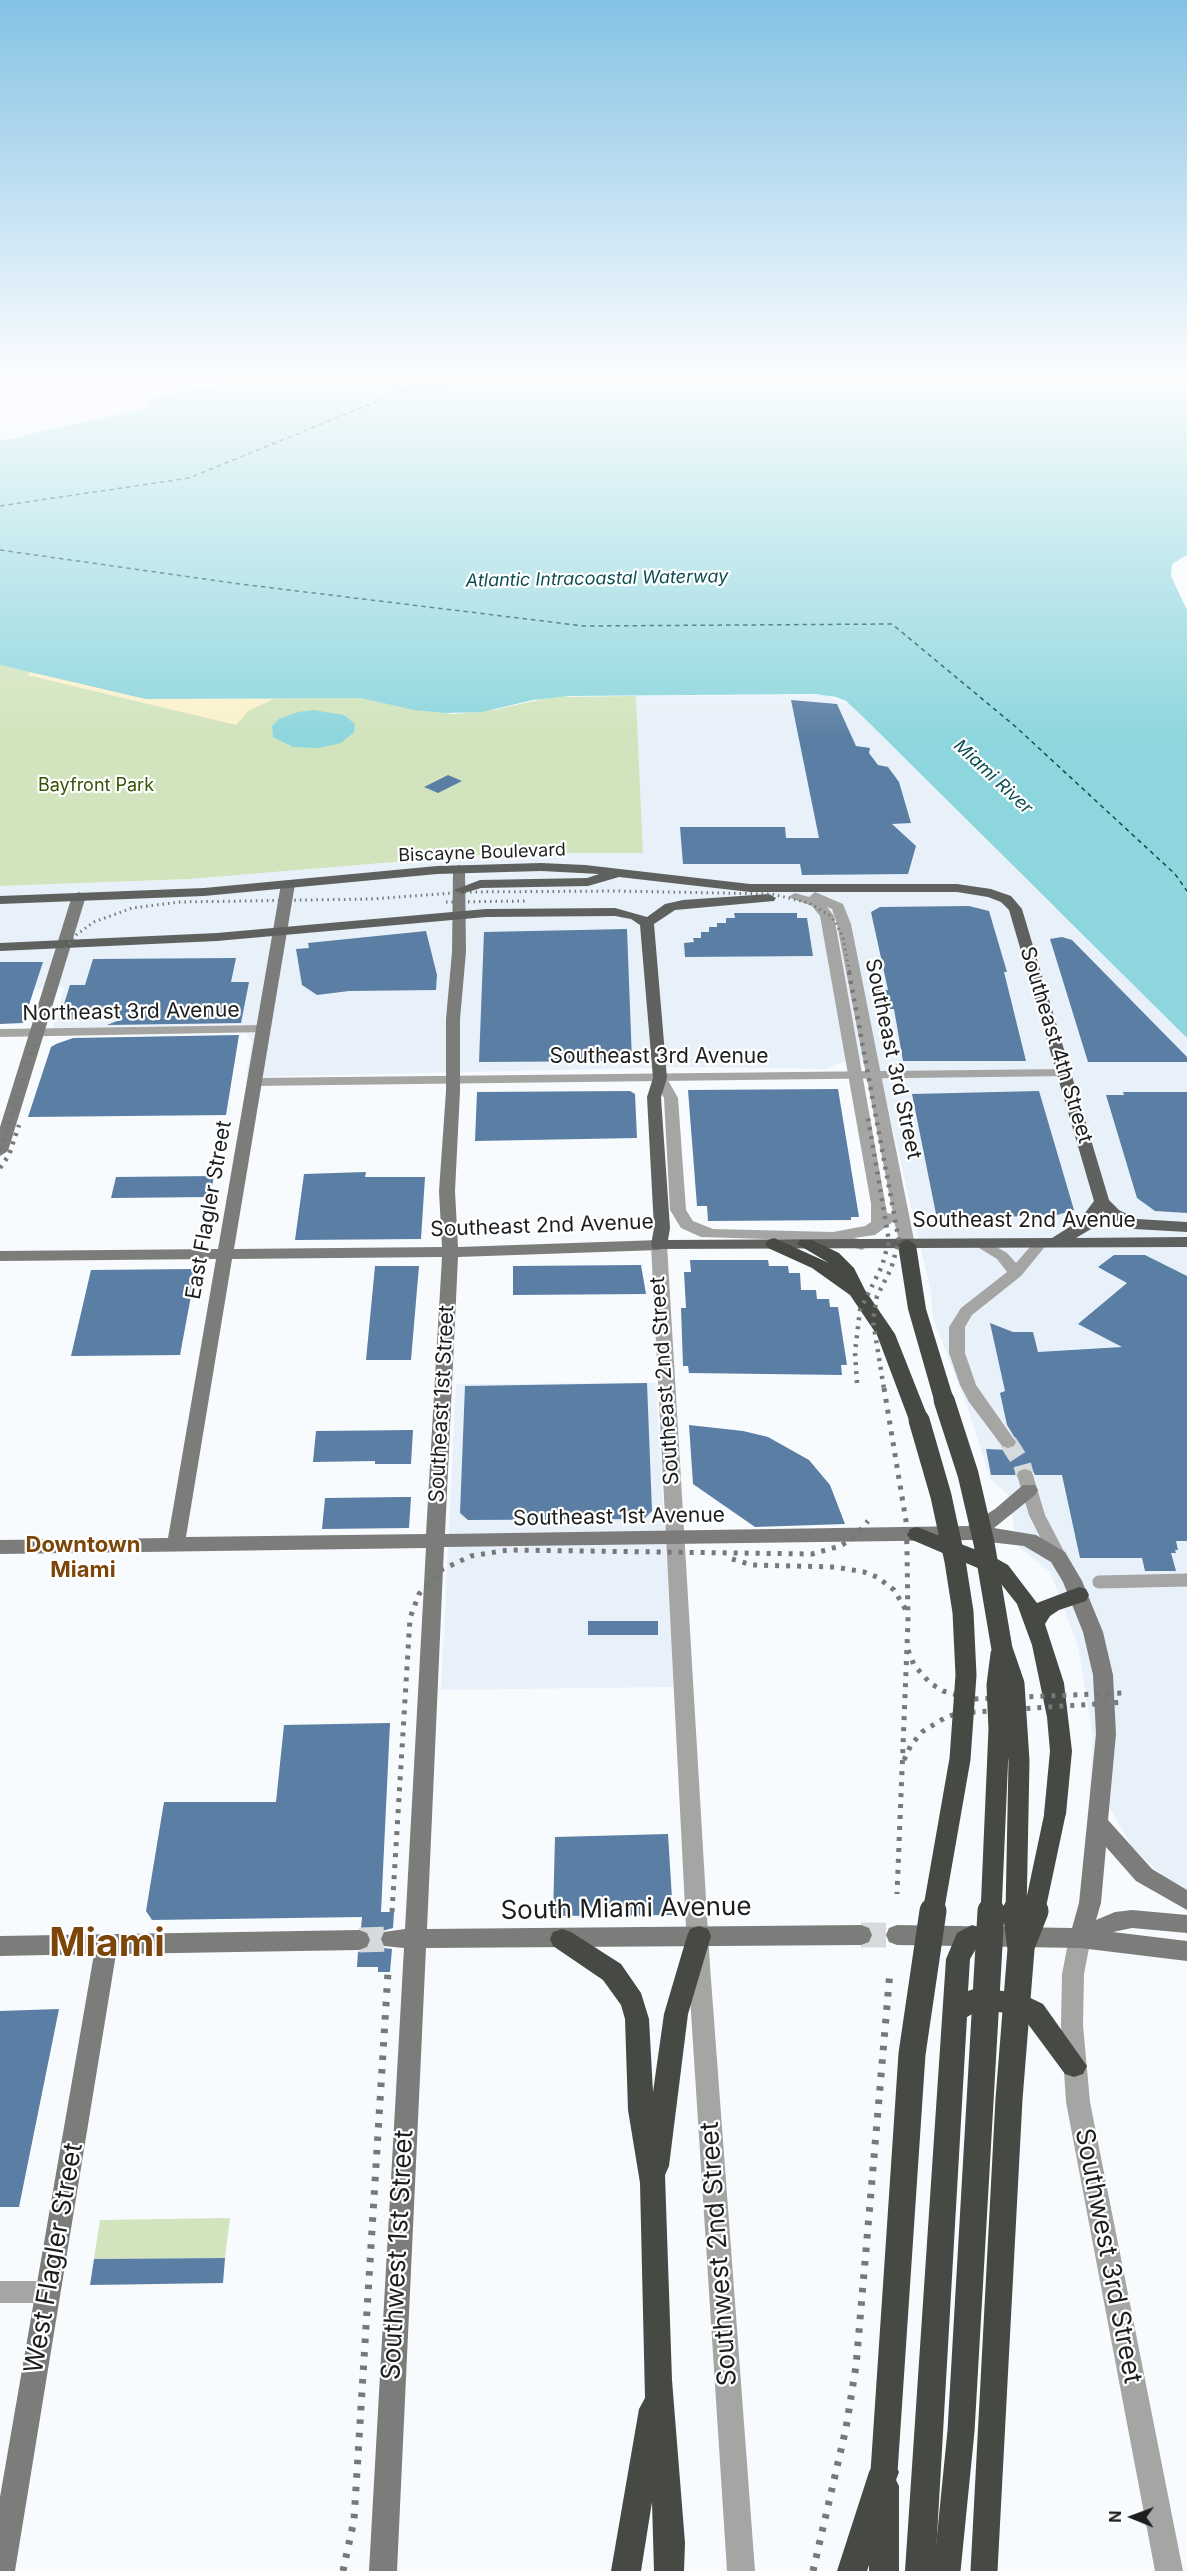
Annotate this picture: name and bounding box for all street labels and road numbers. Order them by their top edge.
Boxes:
street label: Biscayne Boulevard [398,839,566,867]
street label: Southeast 4th Street [1014,944,1098,1146]
street label: Southeast 3rd Street [859,956,927,1162]
street label: Northeast 3rd Avenue [22,998,240,1026]
street label: Southeast 3rd Avenue [550,1044,768,1070]
street label: East Flagler Street [181,1119,237,1301]
street label: Southeast 2nd Avenue [912,1208,1136,1234]
street label: Southeast 2nd Avenue [430,1210,654,1242]
street label: Southeast 2nd Street [645,1276,685,1486]
street label: Southeast 1st Street [424,1305,460,1503]
street label: Southeast 1st Avenue [513,1503,725,1531]
street label: South Miami Avenue [500,1891,752,1927]
street label: Southwest 2nd Street [694,2121,744,2387]
street label: Southwest 3rd Street [1068,2126,1148,2386]
street label: Southwest 1st Street [376,2129,420,2381]
street label: West Flagler Street [18,2141,90,2375]

